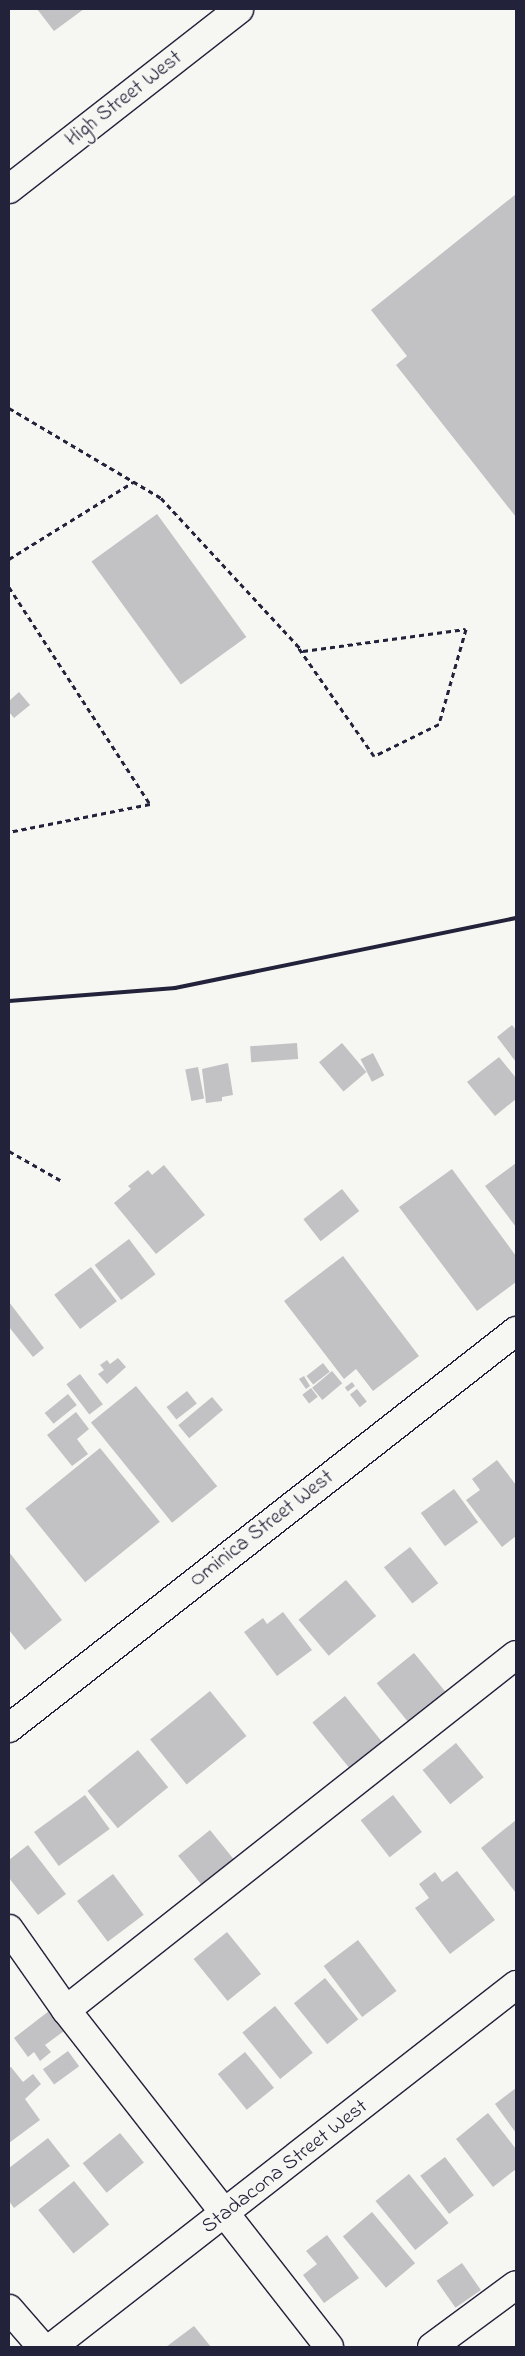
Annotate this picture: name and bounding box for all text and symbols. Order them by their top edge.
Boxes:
street label: High Street West [61,46,187,152]
street label: Ominica Street West [185,1465,339,1593]
street label: Stadacona Street West [197,2094,373,2240]

